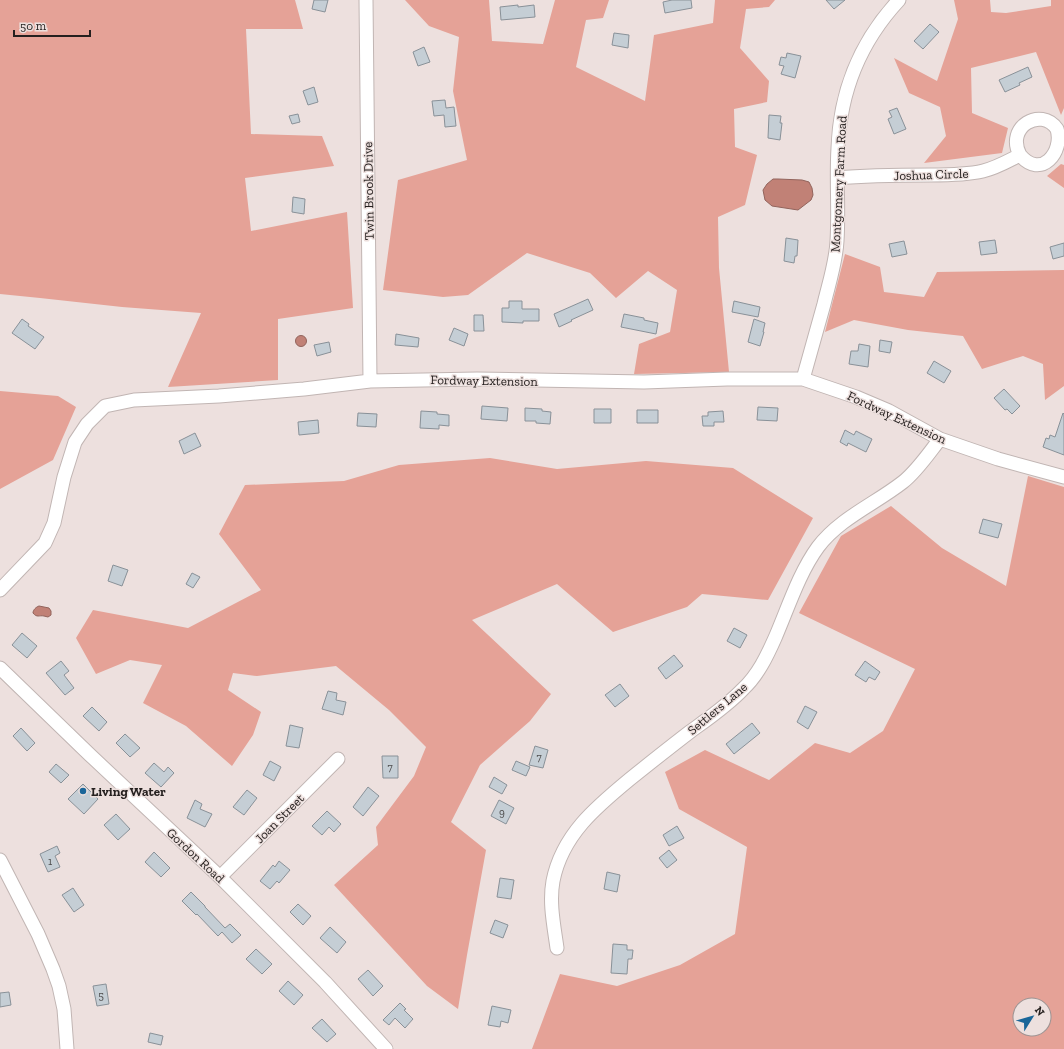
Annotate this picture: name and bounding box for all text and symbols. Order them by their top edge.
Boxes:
scale bar [14,12,90,38]
text: 50 m [20,19,47,33]
street label: Montgomery Farm Road [827,115,850,253]
street label: Twin Brook Drive [360,141,377,241]
street label: Joshua Circle [893,166,969,183]
street label: Fordway Extension [430,372,538,389]
street label: Fordway Extension [845,388,949,447]
street label: Settlers Lane [684,679,750,738]
house number: 7 [536,751,542,764]
house number: 7 [387,761,393,774]
place label: Living Water [91,784,166,799]
marker: Living Water [78,786,88,796]
street label: Joan Street [252,791,307,846]
house number: 9 [499,806,505,819]
street label: Gordon Road [164,825,228,886]
house number: 1 [48,855,53,868]
house number: 5 [98,989,104,1002]
north arrow [1012,997,1052,1037]
text: N [1032,1004,1048,1019]

